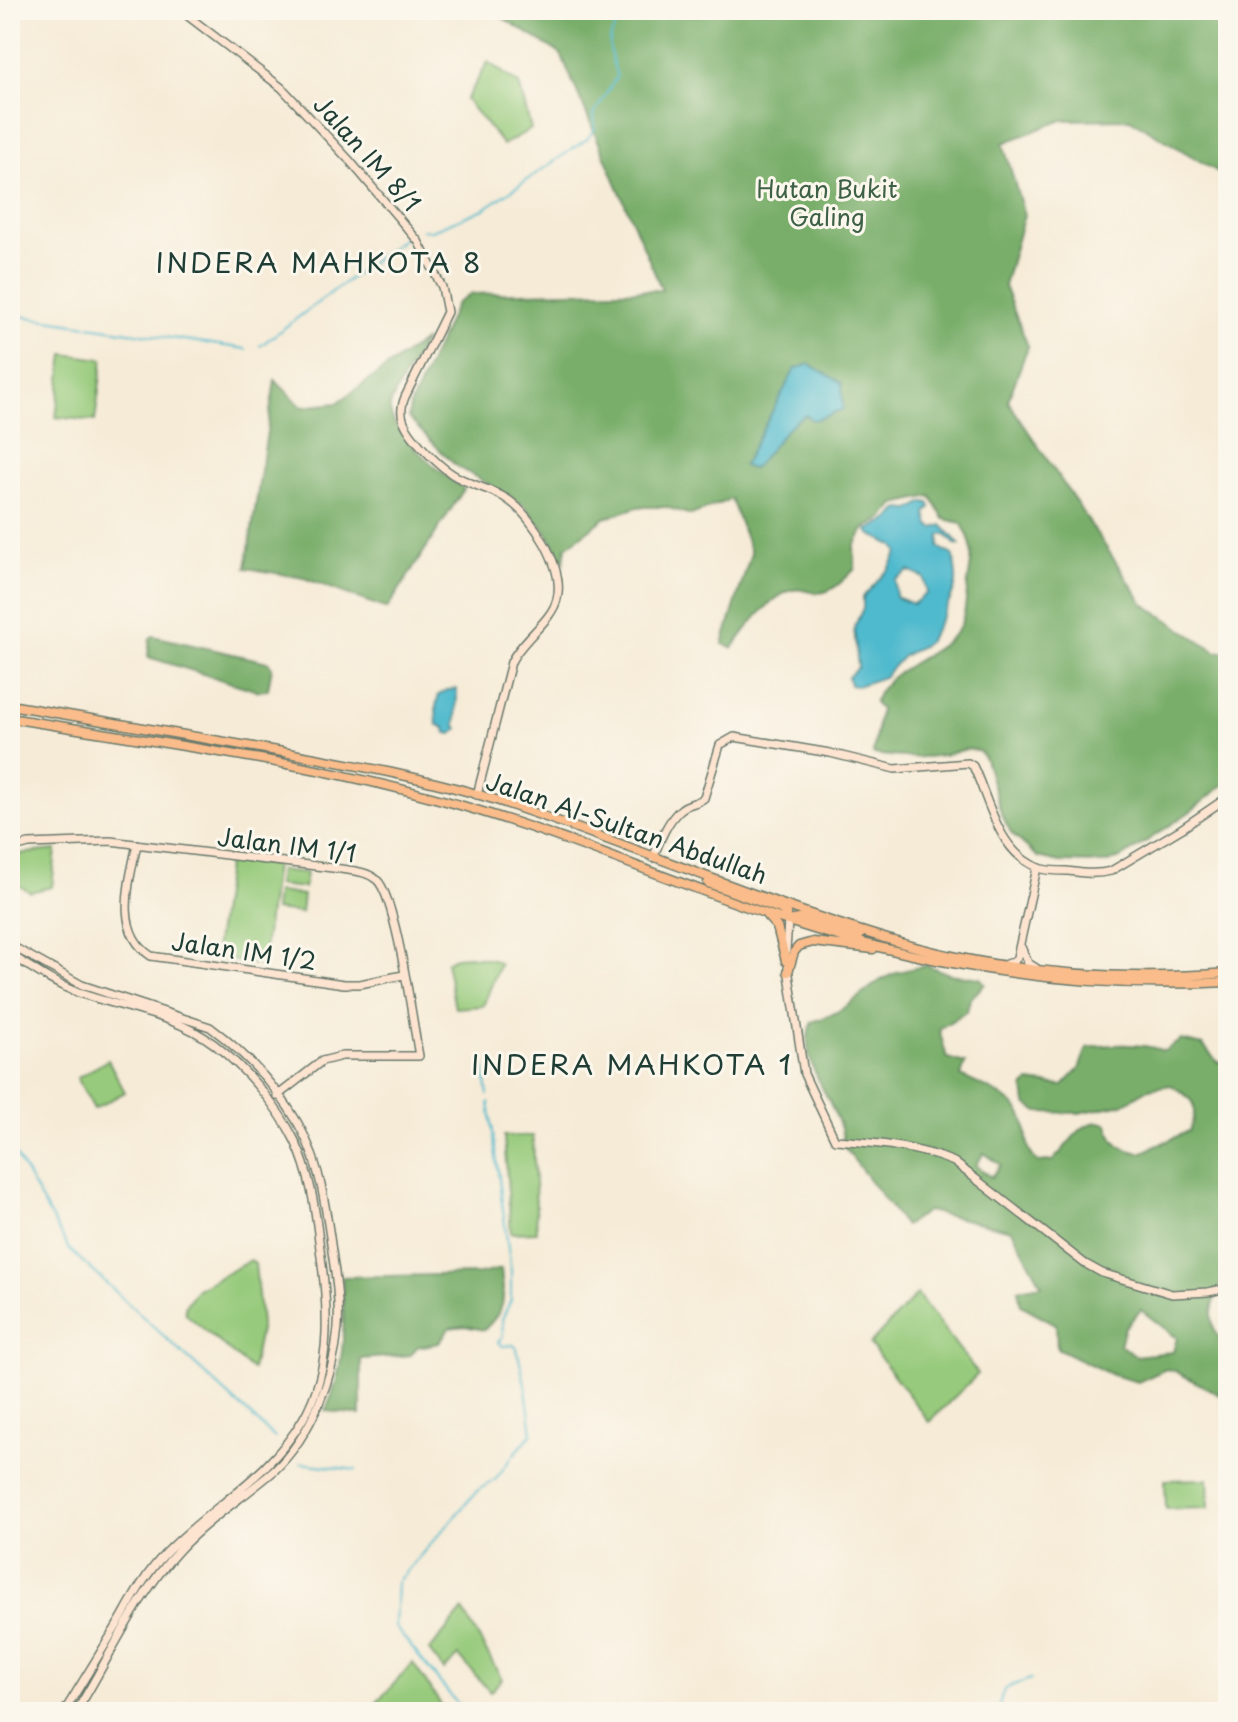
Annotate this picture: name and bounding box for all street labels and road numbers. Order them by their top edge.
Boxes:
street label: Jalan IM 8/1 [306,87,430,219]
street label: Jalan Al-Sultan Abdullah [482,762,772,892]
street label: Jalan IM 1/1 [215,818,359,870]
street label: Jalan IM 1/2 [169,922,319,978]

